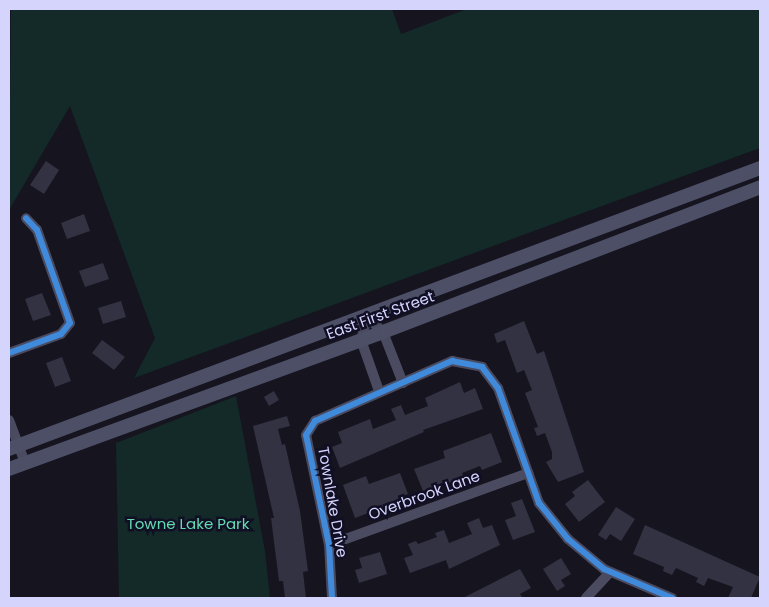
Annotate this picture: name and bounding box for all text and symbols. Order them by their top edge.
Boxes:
street label: East First Street [324,287,436,343]
street label: Townlake Drive [314,445,352,559]
street label: Overbrook Lane [366,466,482,524]
park label: Towne Lake Park [127,515,249,533]

